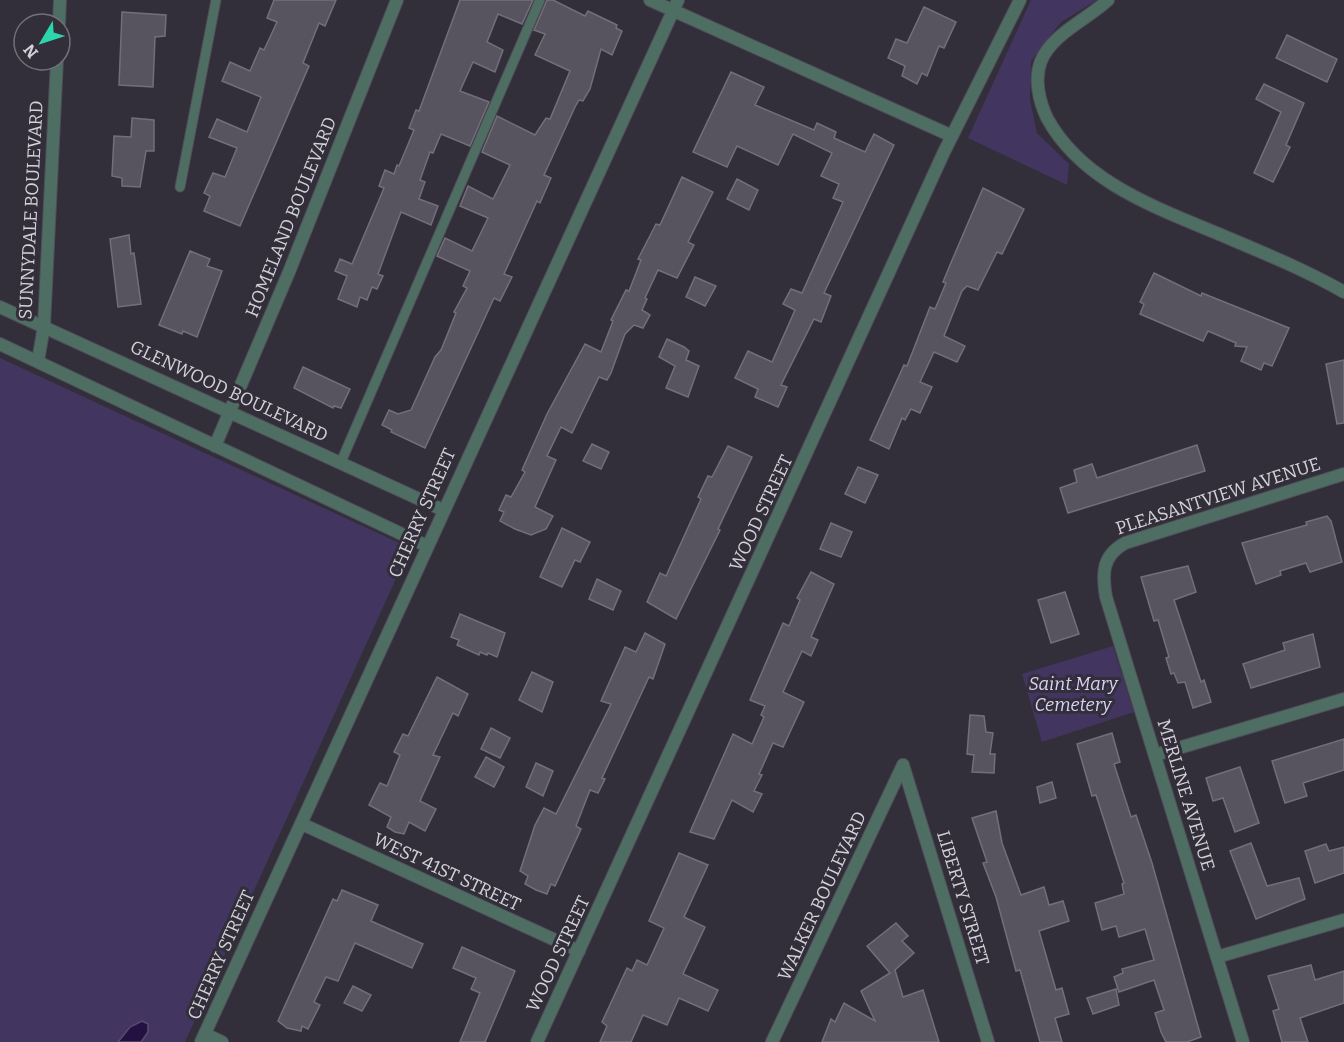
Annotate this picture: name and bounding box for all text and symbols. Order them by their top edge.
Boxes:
north arrow [12,12,72,72]
text: N [19,40,42,62]
street label: SUNNYDALE BOULEVARD [14,100,48,320]
street label: HOMELAND BOULEVARD [241,114,341,320]
street label: GLENWOOD BOULEVARD [127,335,331,447]
street label: CHERRY STREET [384,445,461,581]
street label: WOOD STREET [725,451,798,574]
street label: PLEASANTVIEW AVENUE [1113,453,1323,539]
park label: Saint Mary Cemetery [1028,673,1118,716]
street label: MERLINE AVENUE [1152,717,1220,873]
street label: WALKER BOULEVARD [773,808,871,984]
street label: WEST 41ST STREET [370,828,525,916]
street label: LIBERTY STREET [932,828,994,968]
street label: CHERRY STREET [183,887,260,1023]
street label: WOOD STREET [522,892,595,1015]

